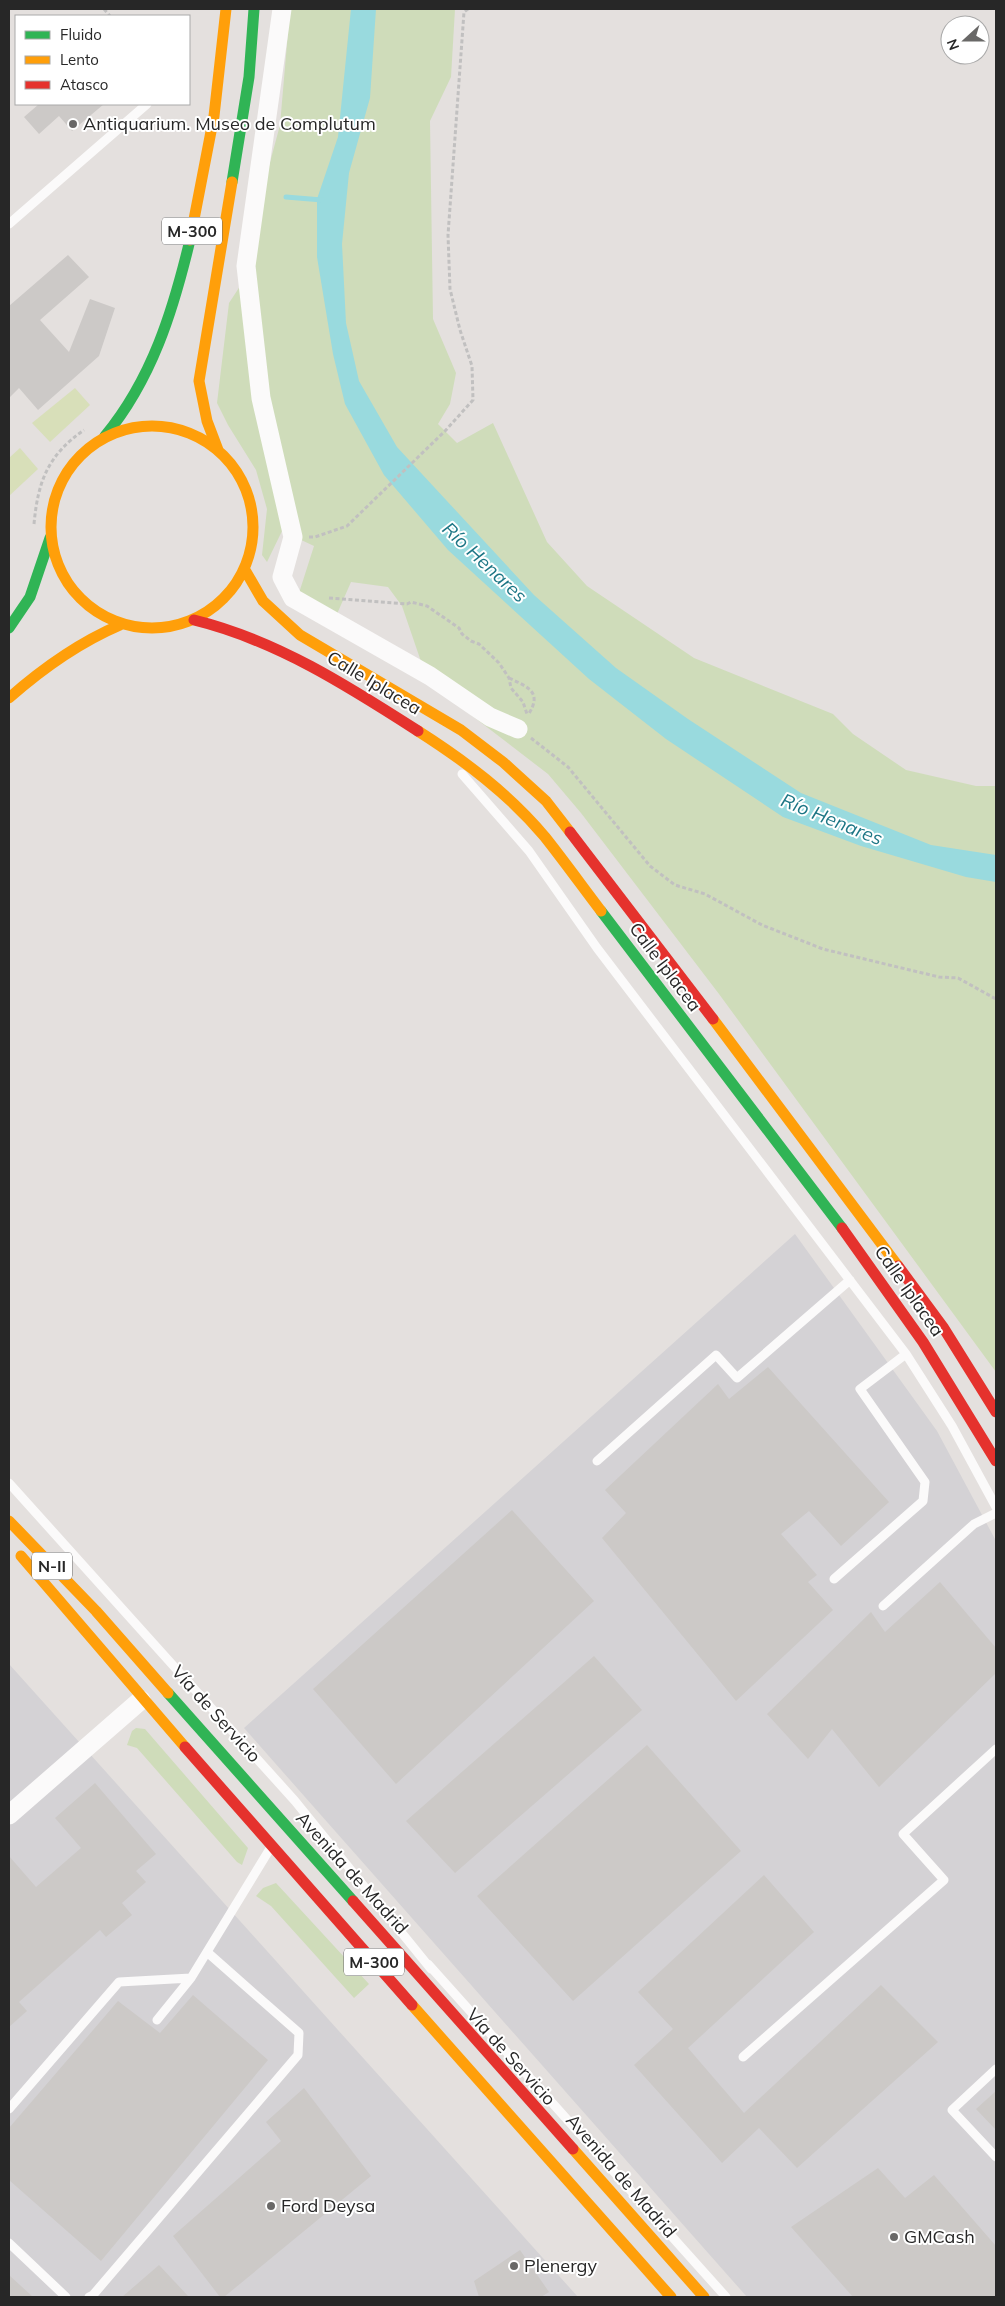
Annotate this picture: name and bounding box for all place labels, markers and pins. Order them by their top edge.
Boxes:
place label: Antiquarium. Museo de Complutum [83,112,376,135]
marker: Antiquarium. Museo de Complutum [67,118,79,130]
place label: Ford Deysa [281,2194,375,2217]
marker: Ford Deysa [265,2200,277,2212]
place label: GMCash [904,2225,975,2248]
marker: GMCash [888,2231,900,2243]
place label: Plenergy [524,2254,597,2277]
marker: Plenergy [508,2260,520,2272]

